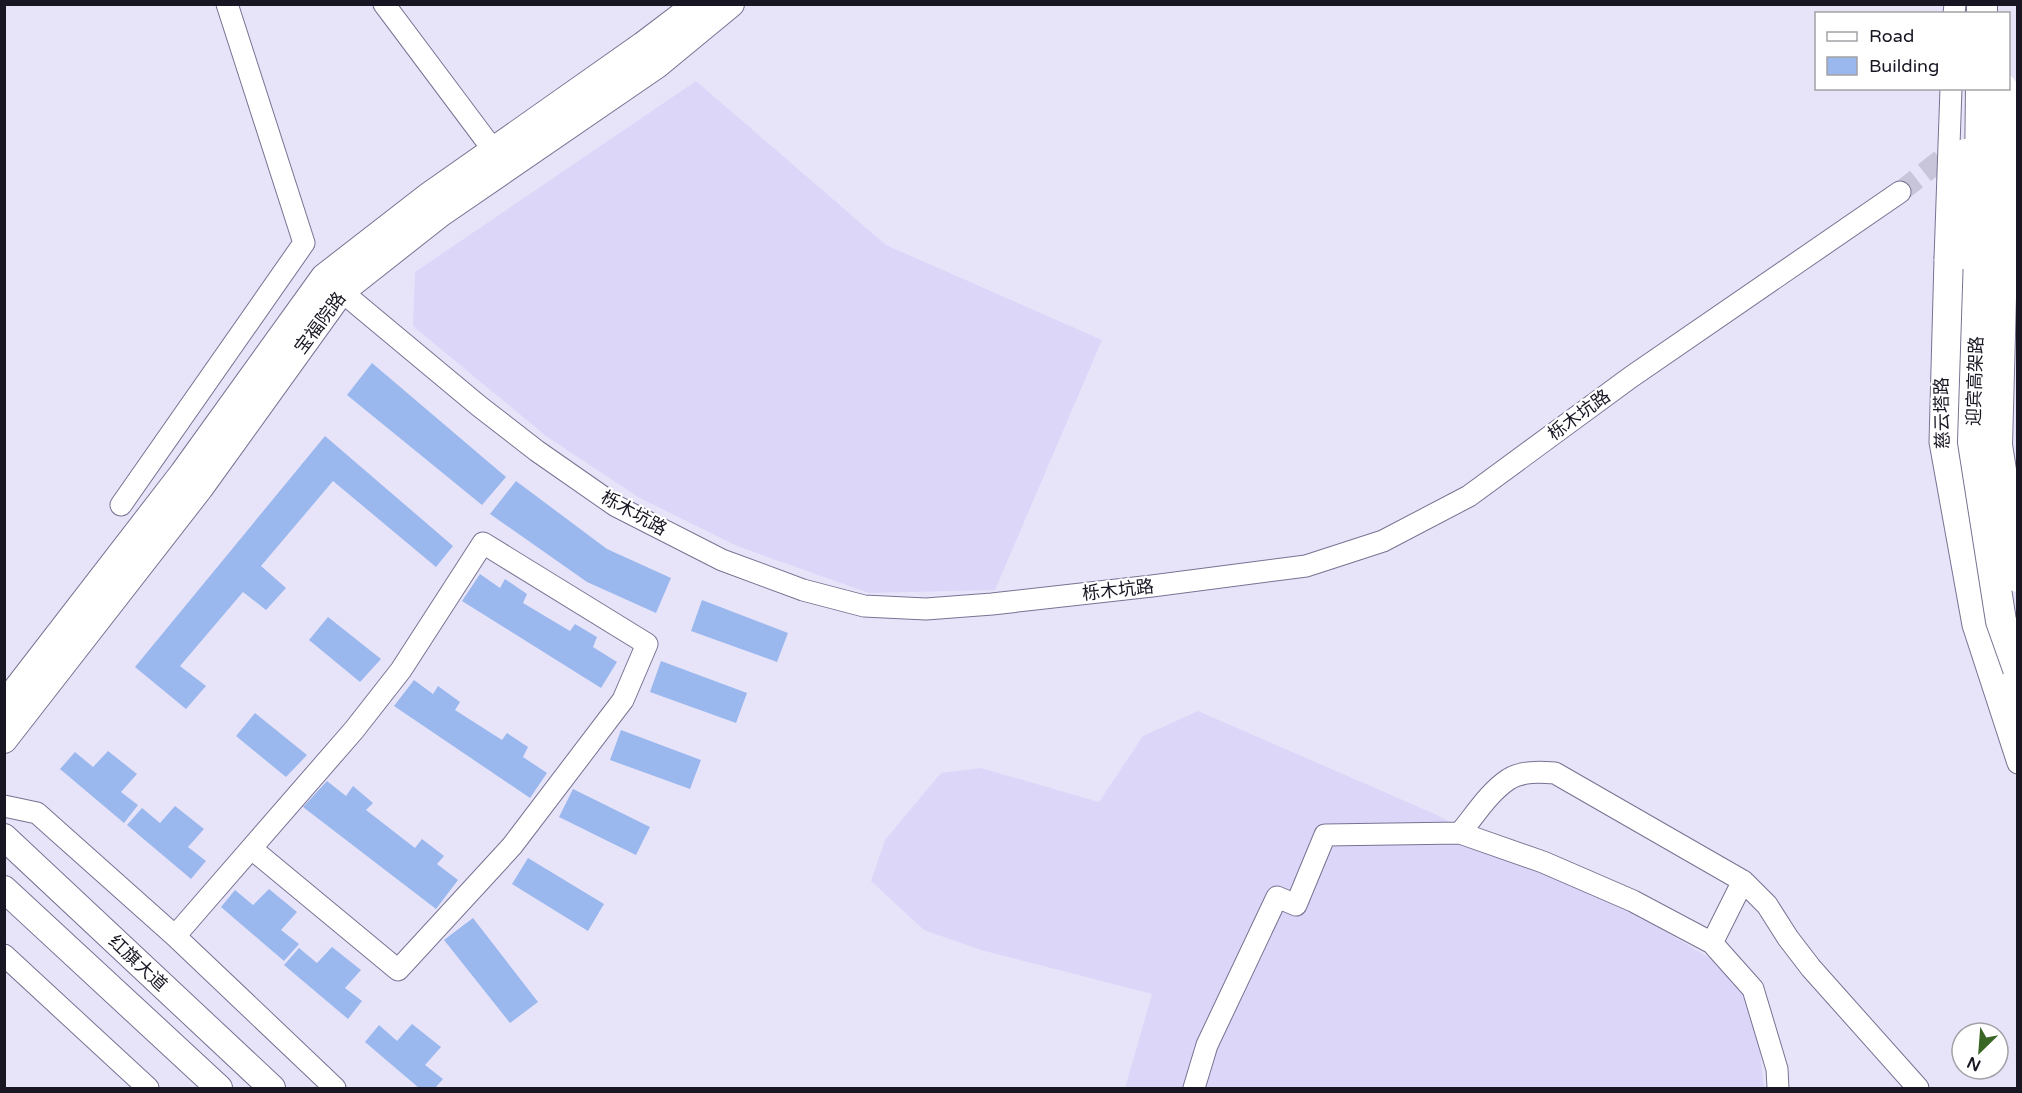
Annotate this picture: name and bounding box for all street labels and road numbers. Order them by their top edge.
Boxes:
street label: 宝福院路 [290,288,350,358]
street label: 迎宾高架路 [1962,336,1988,426]
street label: 慈云塔路 [1930,377,1954,449]
street label: 栎木坑路 [1543,385,1615,445]
street label: 栎木坑路 [597,486,671,540]
street label: 栎木坑路 [1081,575,1155,605]
street label: 红旗大道 [104,930,172,996]

